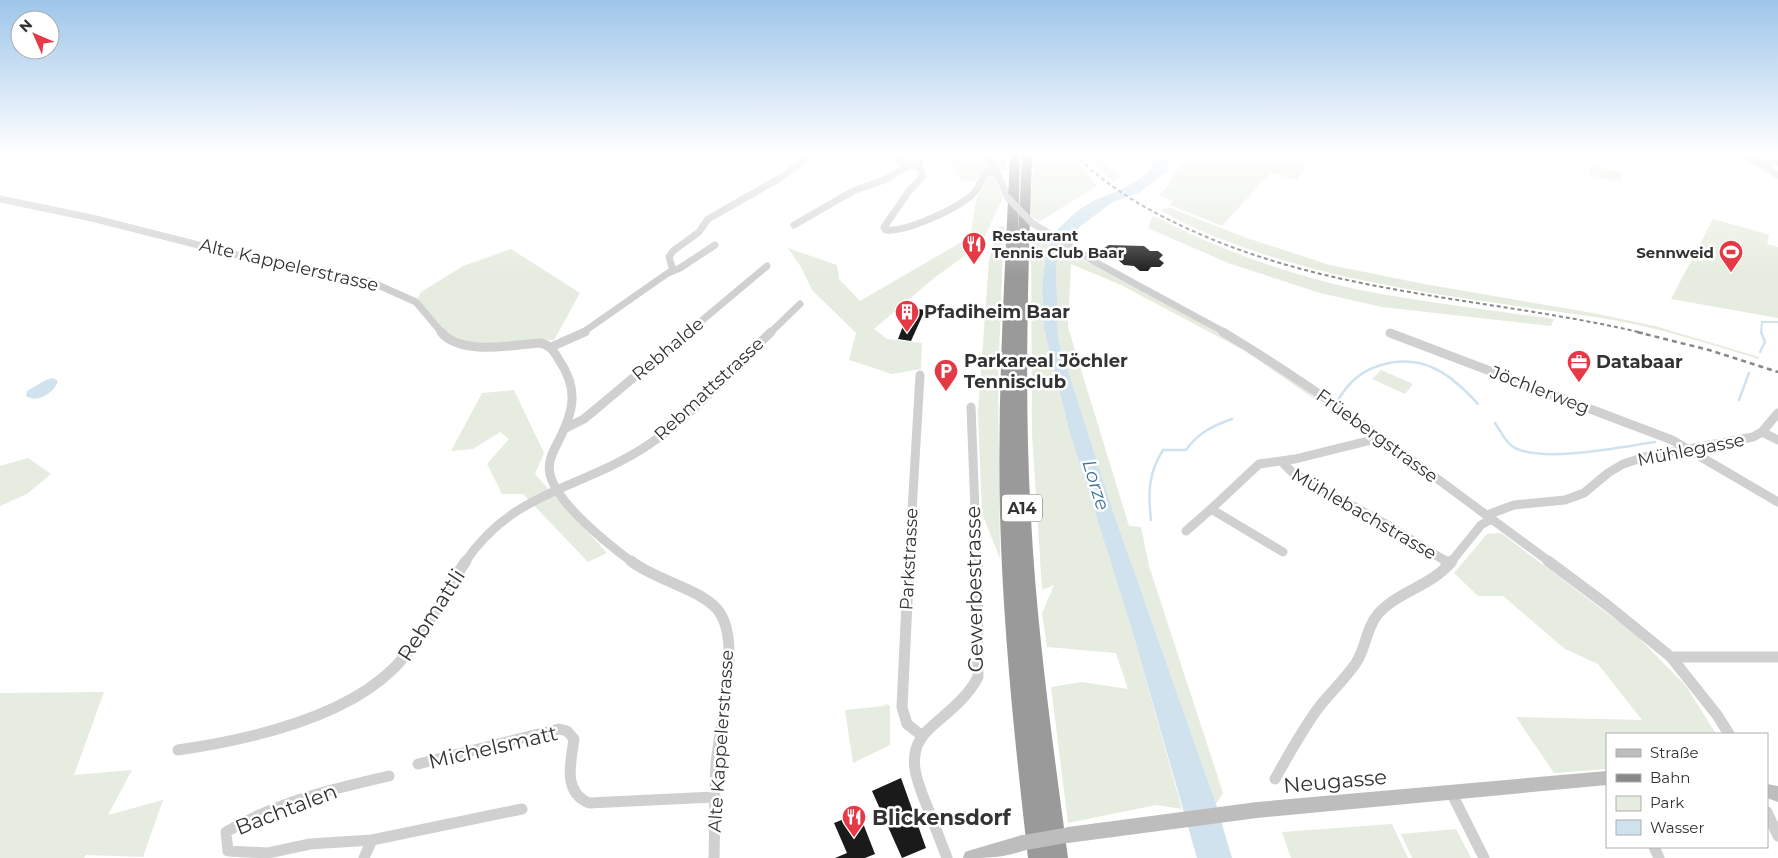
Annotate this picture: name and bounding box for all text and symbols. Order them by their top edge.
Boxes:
north arrow [10,10,60,60]
text: N [15,15,36,36]
place label: Restaurant Tennis Club Baar [992,226,1125,262]
restaurant icon: Restaurant Tennis Club Baar [961,231,987,265]
street label: Alte Kappelerstrasse [197,234,381,296]
sports icon: Sennweid [1718,239,1744,273]
place label: Sennweid [1636,243,1714,262]
building icon: Pfadiheim Baar [894,299,920,333]
place label: Pfadiheim Baar [924,301,1070,323]
street label: Rebhalde [628,313,708,385]
street label: Rebmattstrasse [650,333,768,445]
office icon: Databaar [1566,349,1592,383]
place label: Parkareal Jöchler Tennisclub [964,350,1128,393]
place label: Databaar [1596,351,1683,373]
parking icon: Parkareal Jöchler Tennisclub [933,358,959,392]
street label: Jöchlerweg [1486,361,1593,419]
street label: Früebergstrasse [1312,384,1442,488]
street label: Mühlegasse [1636,429,1747,471]
water label: Lorze [1077,457,1115,513]
street label: Mühlebachstrasse [1288,464,1441,565]
road number: A14 [1002,494,1042,522]
street label: Gewerbestrasse [960,505,988,673]
street label: Parkstrasse [895,507,923,611]
street label: Rebmattli [392,564,470,666]
street label: Alte Kappelerstrasse [704,649,738,833]
street label: Michelsmatt [426,720,560,774]
legend [1606,733,1768,848]
text: Straße [1650,743,1699,762]
street label: Neugasse [1282,764,1388,798]
text: Bahn [1650,768,1690,787]
street label: Bachtalen [232,778,340,840]
text: Park [1650,793,1684,812]
restaurant icon: Blickensdorf [841,804,867,838]
place label: Blickensdorf [872,805,1012,830]
text: Wasser [1650,818,1704,837]

